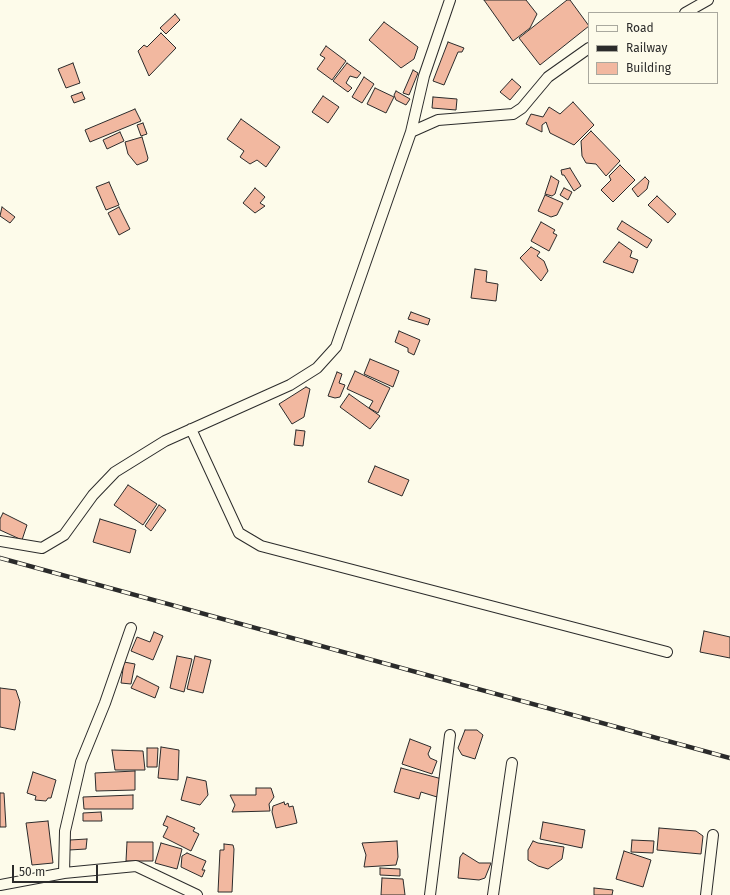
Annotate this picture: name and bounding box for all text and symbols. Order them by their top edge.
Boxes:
legend [588,12,718,84]
text: Road [626,21,654,35]
text: Railway [626,41,667,55]
text: Building [626,61,671,75]
scale bar [14,857,100,883]
text: 50 m [19,865,45,879]

